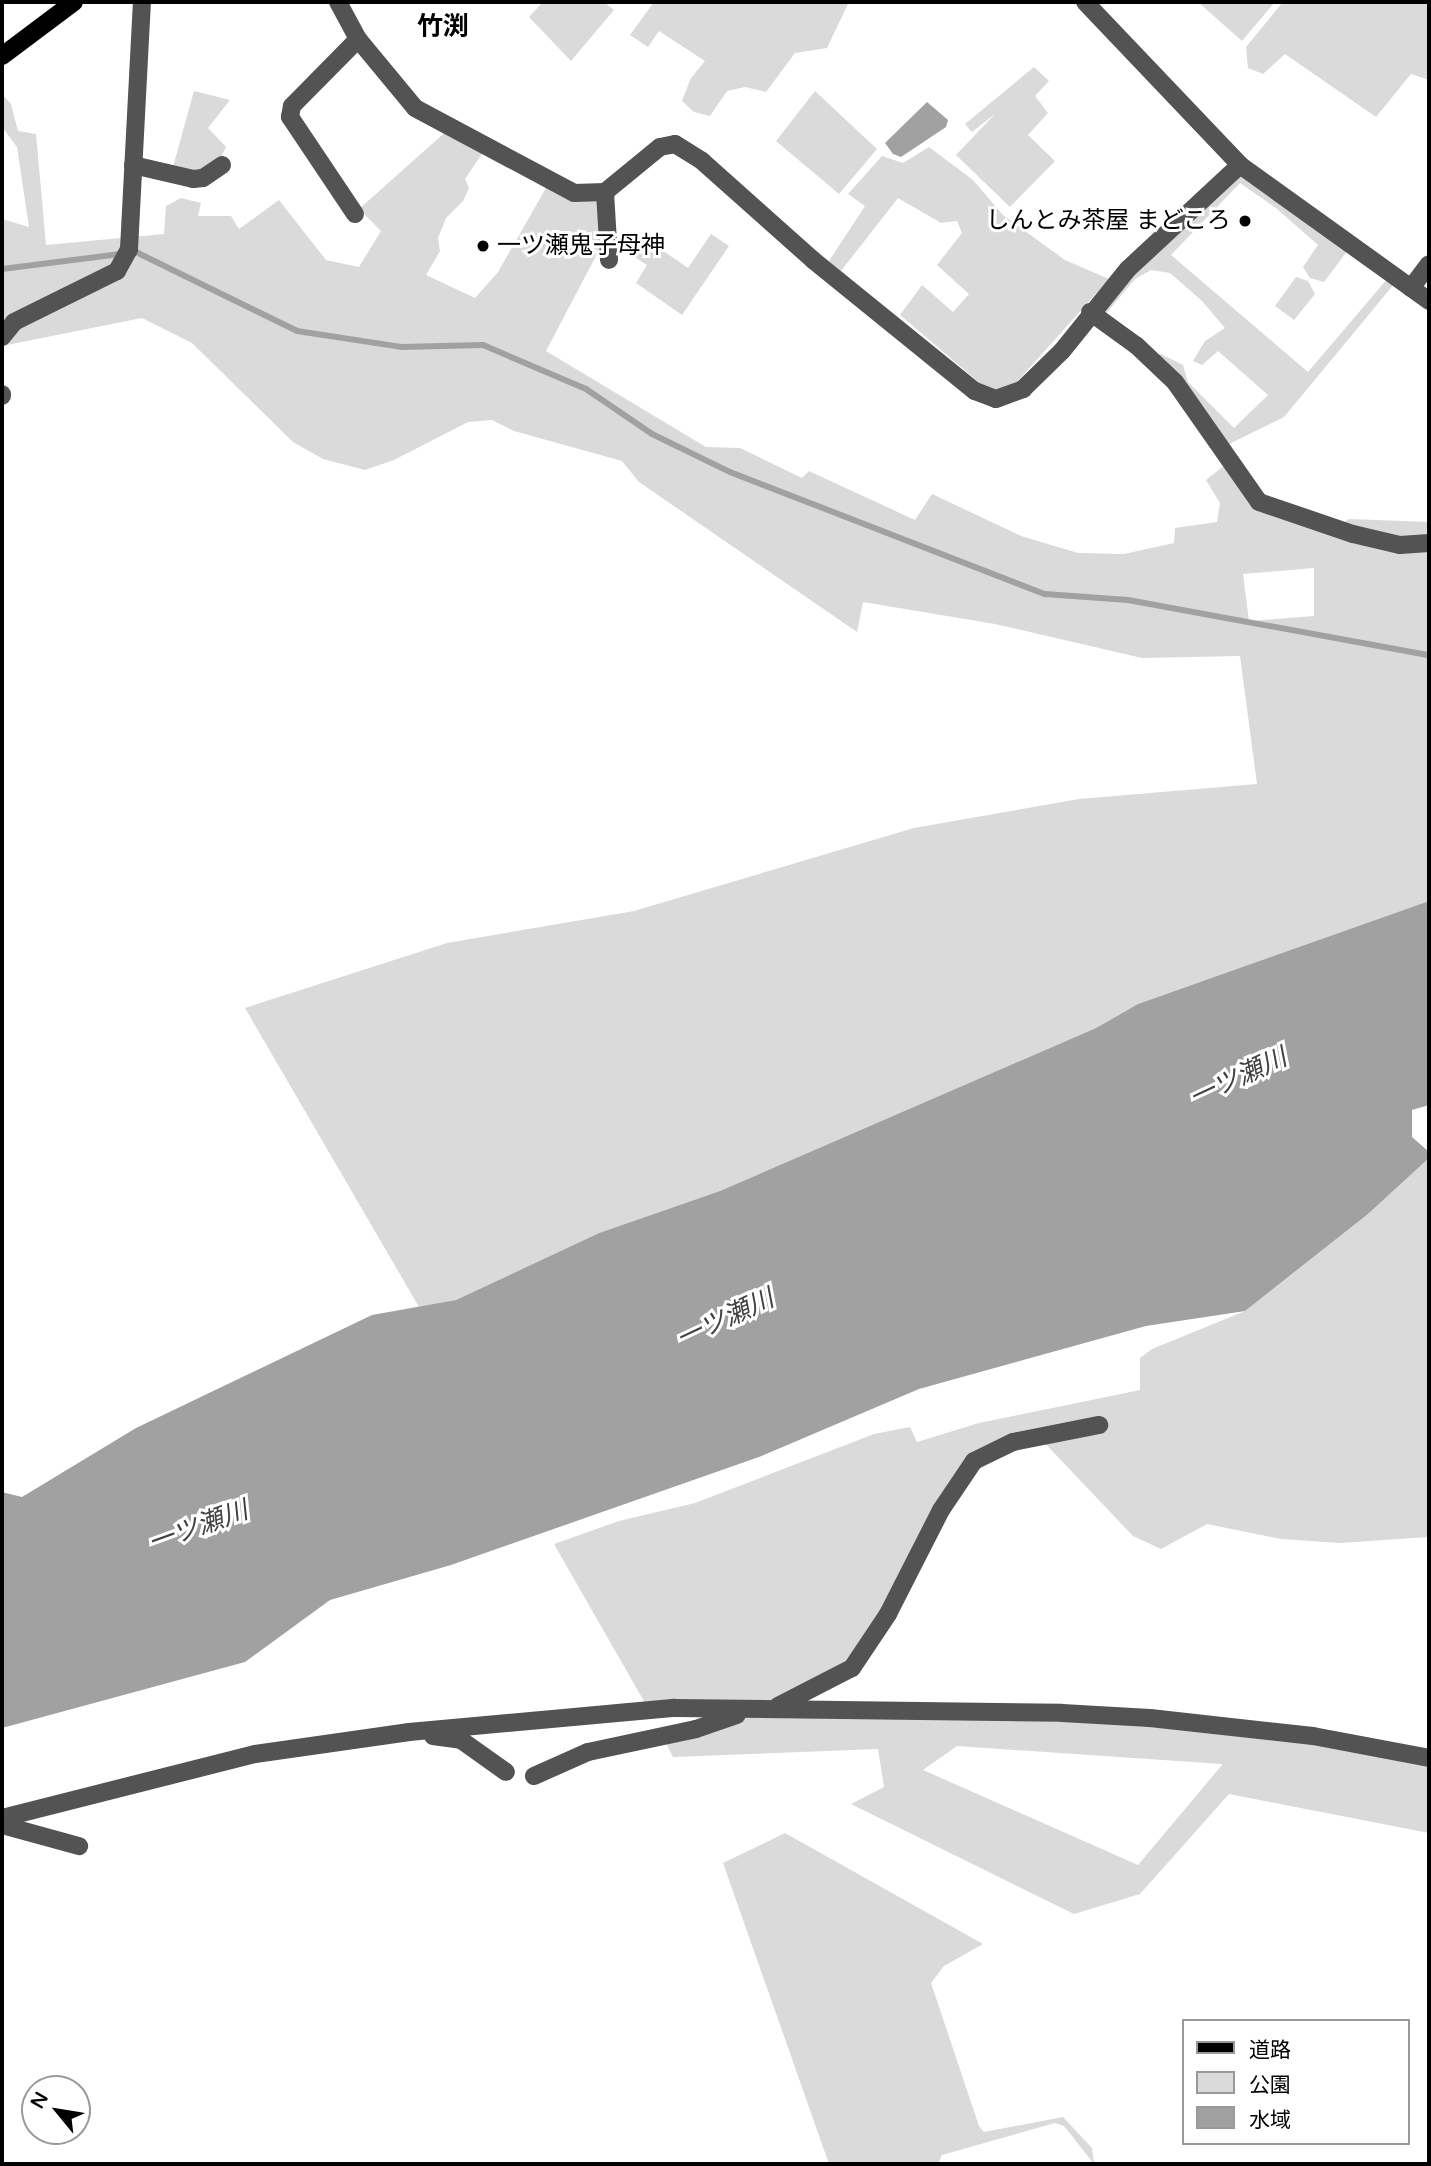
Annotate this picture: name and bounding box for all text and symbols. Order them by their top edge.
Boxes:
district label: 竹渕 [417,11,469,43]
place label: しんとみ茶屋 まどころ [985,207,1231,235]
marker: しんとみ茶屋 まどころ [1237,213,1253,229]
place label: 一ツ瀬鬼子母神 [497,232,665,260]
marker: 一ツ瀬鬼子母神 [475,238,491,254]
water label: 一ツ瀬川 [1184,1042,1292,1114]
water label: 一ツ瀬川 [671,1283,779,1355]
water label: 一ツ瀬川 [144,1495,252,1559]
legend [1182,2019,1410,2145]
text: 道路 [1249,2038,1291,2063]
text: 公園 [1249,2073,1291,2098]
north arrow [21,2075,91,2145]
text: N [26,2088,53,2113]
text: 水域 [1249,2108,1291,2133]

